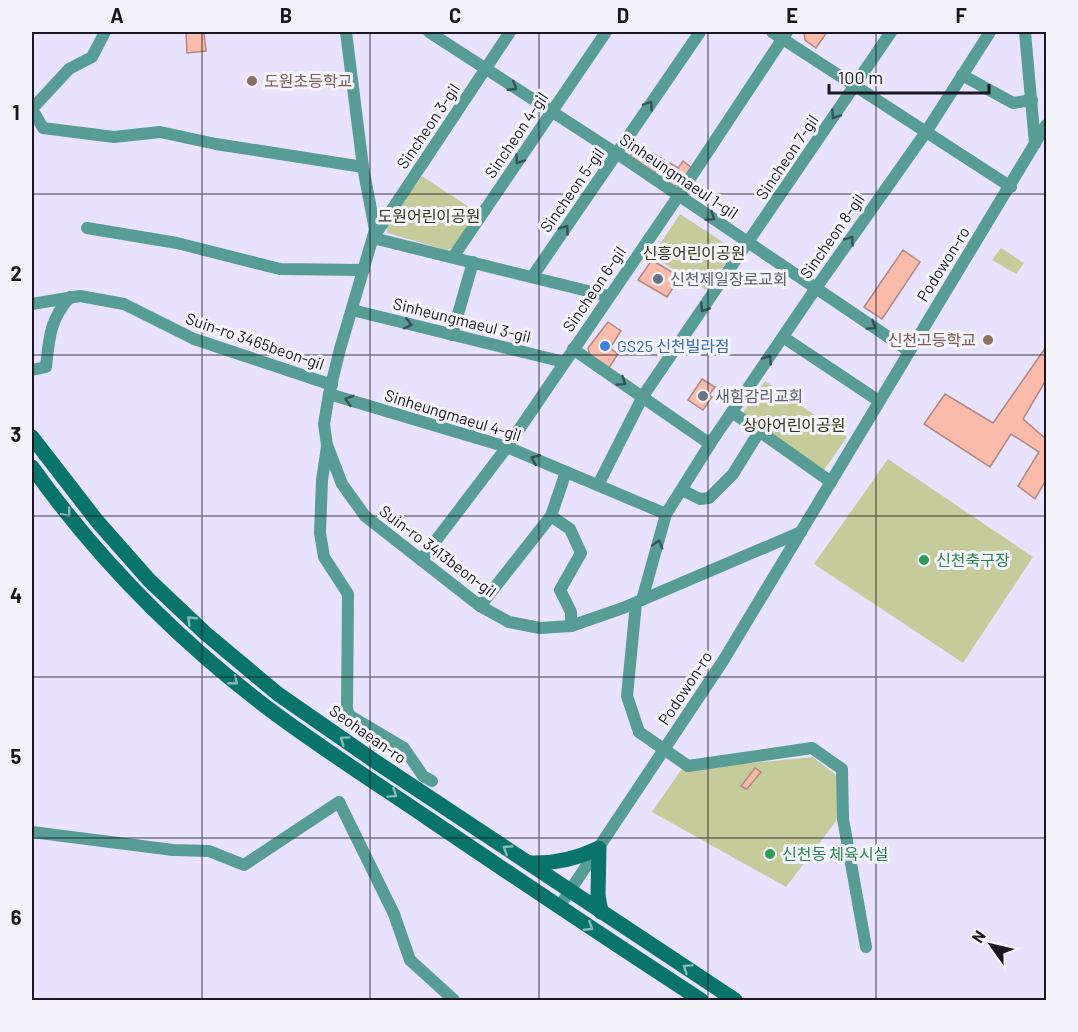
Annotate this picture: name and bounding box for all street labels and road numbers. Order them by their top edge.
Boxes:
street label: Sincheon 3-gil [392,79,463,172]
street label: Sincheon 4-gil [480,88,551,181]
street label: Sincheon 7-gil [751,111,822,203]
street label: Sinheungmaeul 1-gil [617,129,742,222]
street label: Sincheon 5-gil [536,144,608,236]
street label: Sincheon 8-gil [795,190,868,282]
street label: Podowon-ro [912,223,973,305]
street label: Sincheon 6-gil [558,242,629,335]
street label: Sinheungmaeul 3-gil [391,293,533,346]
street label: Suin-ro 3465beon-gil [184,308,327,373]
street label: Sinheungmaeul 4-gil [383,385,524,444]
street label: Suin-ro 3413beon-gil [376,501,500,601]
street label: Podowon-ro [654,647,716,728]
street label: Seohaean-ro [326,700,410,767]

